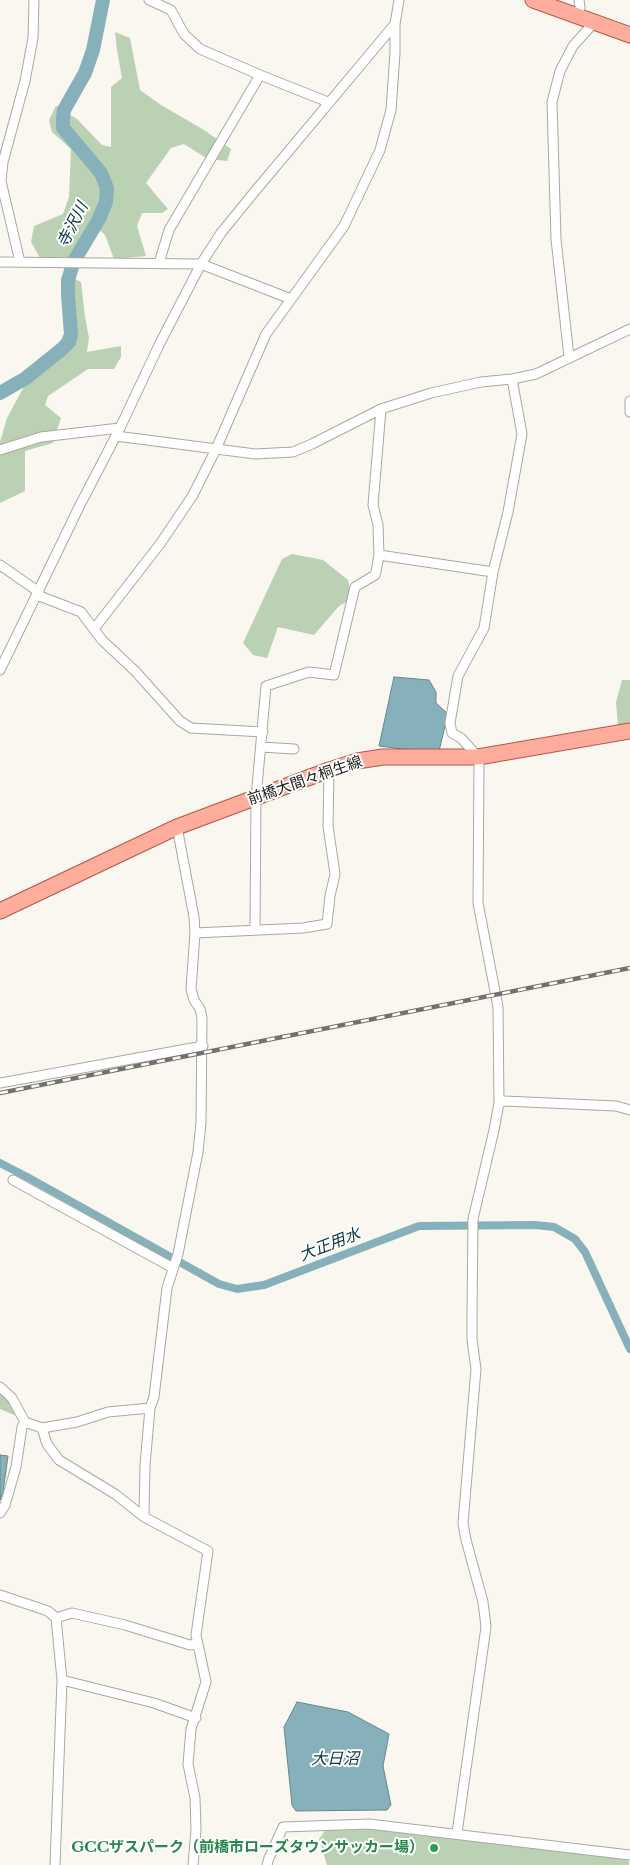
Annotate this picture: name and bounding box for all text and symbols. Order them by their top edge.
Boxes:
water label: 寺沢川 [54,199,92,251]
street label: 前橋大間々桐生線 [245,753,365,809]
water label: 大正用水 [297,1225,363,1265]
water label: 大日沼 [311,1749,359,1769]
place label: GCCザスパーク（前橋市ローズタウンサッカー場） [71,1839,424,1857]
marker: GCCザスパーク（前橋市ローズタウンサッカー場） [428,1842,440,1854]

